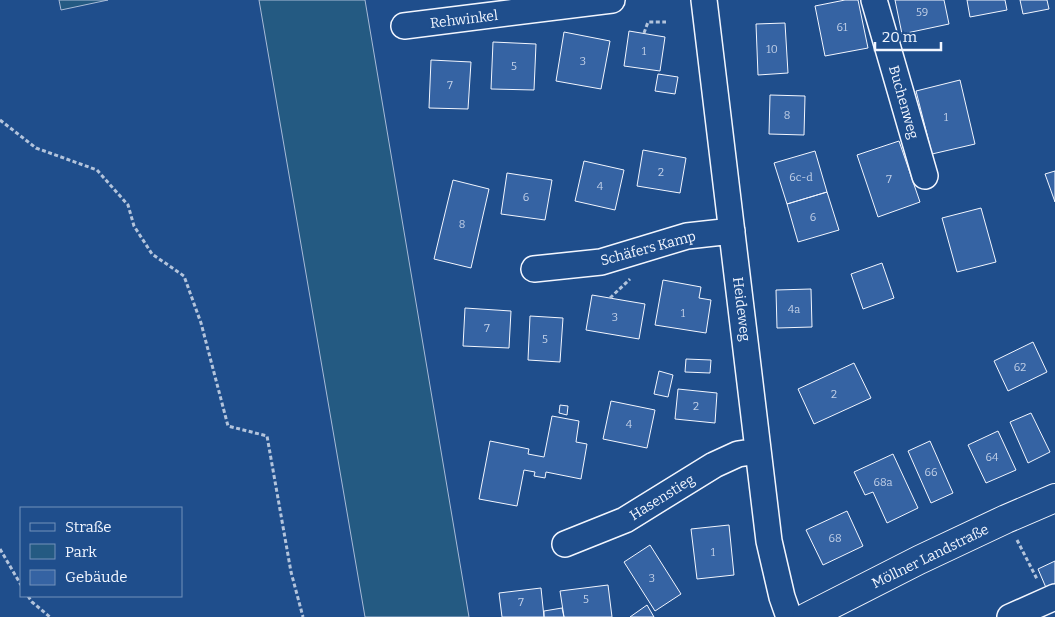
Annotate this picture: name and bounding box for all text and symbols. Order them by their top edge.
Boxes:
house number: 59 [916,6,928,19]
street label: Rehwinkel [429,7,499,32]
scale bar [875,20,941,52]
house number: 61 [837,21,848,34]
text: 20 m [882,28,918,46]
house number: 10 [766,43,778,56]
house number: 1 [642,45,647,58]
house number: 3 [580,55,586,68]
house number: 5 [511,60,517,73]
street label: Buchenweg [885,63,922,141]
house number: 7 [447,79,453,92]
house number: 8 [784,109,790,122]
house number: 1 [944,111,949,124]
house number: 2 [658,166,664,179]
house number: 6c-d [789,171,813,184]
house number: 7 [886,173,892,186]
house number: 4 [597,180,604,193]
house number: 6 [523,191,529,204]
house number: 6 [810,211,816,224]
house number: 8 [459,218,465,231]
street label: Schäfers Kamp [599,228,698,269]
street label: Heideweg [729,276,754,342]
house number: 4a [788,303,800,316]
house number: 1 [681,307,686,320]
house number: 3 [612,311,618,324]
house number: 7 [484,322,490,335]
house number: 5 [542,333,548,346]
house number: 62 [1014,361,1026,374]
house number: 2 [831,388,837,401]
house number: 2 [693,400,699,413]
house number: 4 [626,418,633,431]
house number: 64 [986,451,999,464]
house number: 66 [925,466,937,479]
street label: Hasenstieg [627,471,698,524]
house number: 68a [874,476,892,489]
legend [20,507,182,597]
text: Straße [65,518,111,536]
street label: Möllner Landstraße [869,521,991,592]
house number: 68 [828,532,842,545]
text: Park [65,543,97,561]
house number: 1 [711,546,716,559]
text: Gebäude [65,568,128,586]
house number: 3 [649,572,655,585]
house number: 5 [583,593,589,606]
house number: 7 [518,596,524,609]

